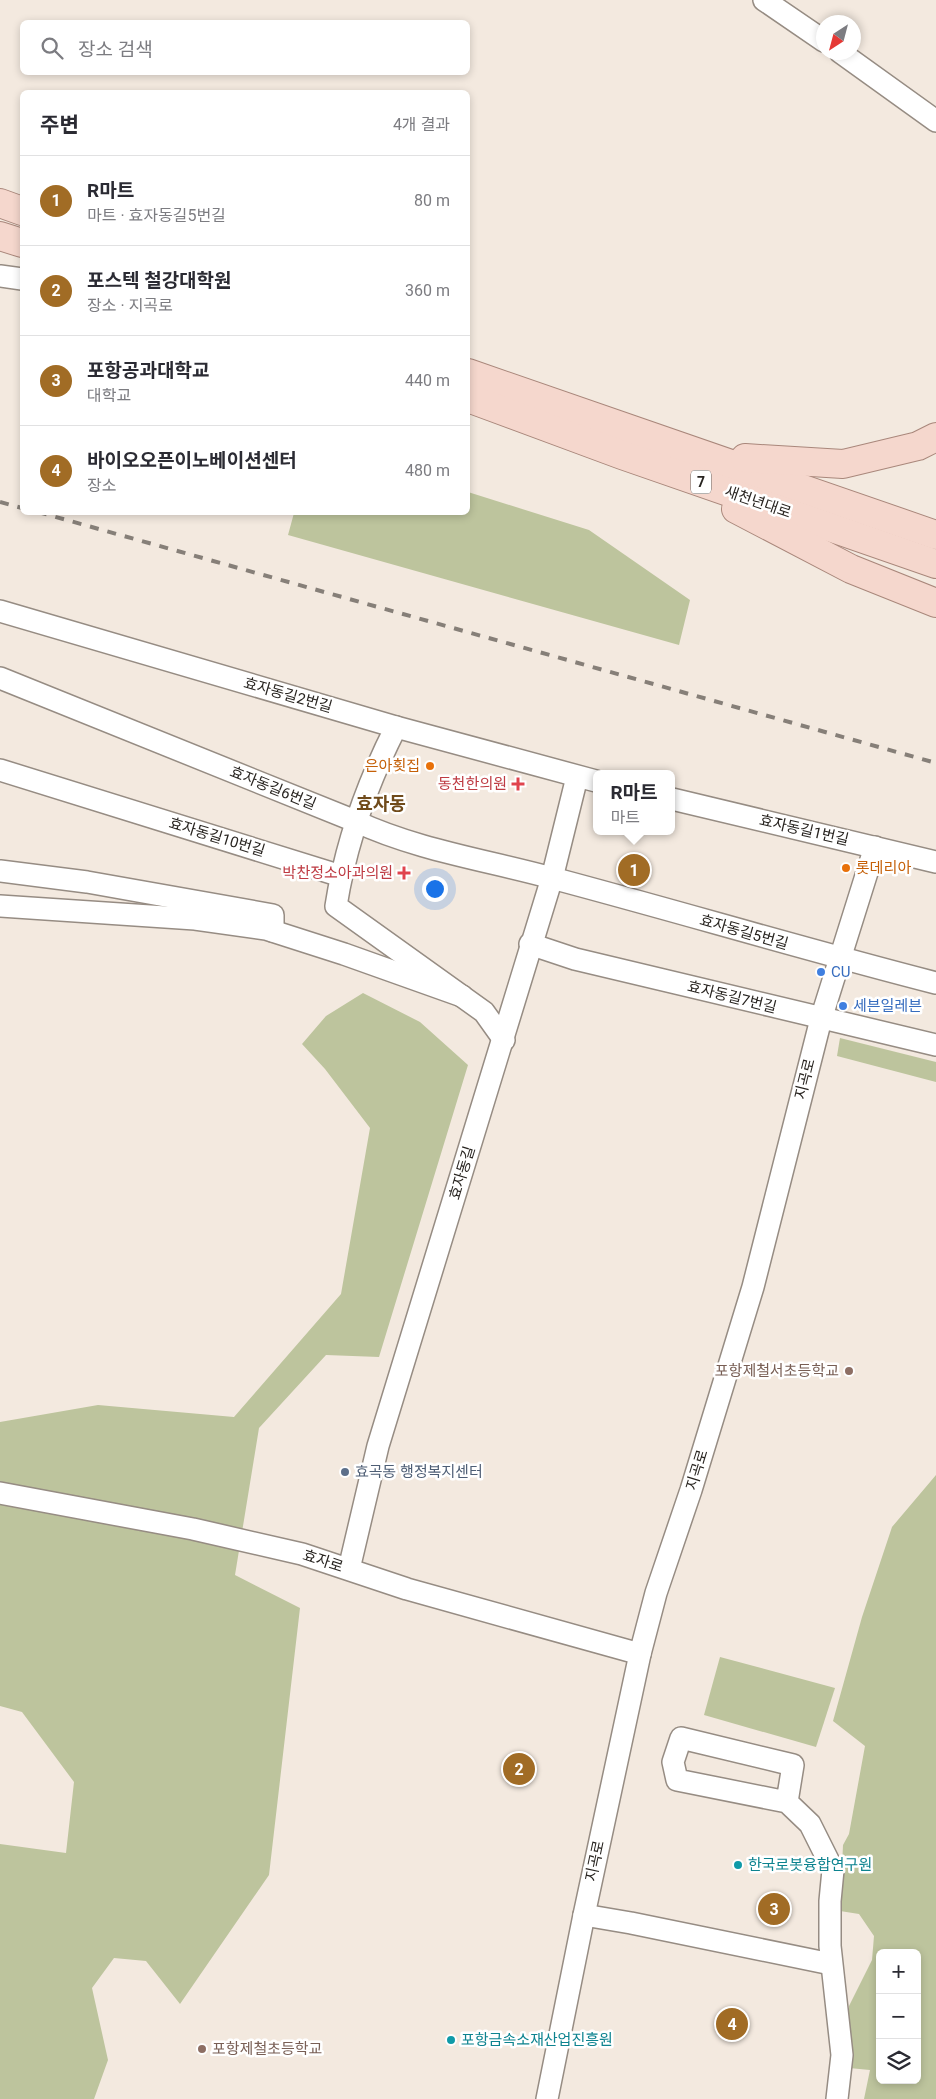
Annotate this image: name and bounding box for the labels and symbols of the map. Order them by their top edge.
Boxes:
north arrow [816,15,861,60]
road number: 7 [691,471,711,494]
street label: 새천년대로 [722,482,794,522]
street label: 효자동길2번길 [242,674,334,716]
place label: 은아횟집 [365,757,420,775]
marker: 은아횟집 [424,760,436,772]
street label: 효자동길6번길 [227,763,319,813]
place label: 동천한의원 [438,775,507,793]
marker: 동천한의원 [511,777,525,791]
district label: 효자동 [356,793,406,814]
street label: 효자동길1번길 [758,811,850,849]
street label: 효자동길10번길 [167,814,267,860]
pin: 1 [618,851,650,889]
place label: 롯데리아 [856,859,911,877]
marker: 롯데리아 [840,862,852,874]
place label: 박찬정소아과의원 [283,864,393,882]
marker: 박찬정소아과의원 [397,866,411,880]
your location [422,876,448,902]
street label: 효자동길5번길 [698,911,790,953]
place label: CU [831,963,851,981]
marker: CU [815,966,827,978]
street label: 효자동길7번길 [686,977,778,1017]
place label: 세븐일레븐 [853,997,922,1015]
marker: 세븐일레븐 [837,1000,849,1012]
street label: 지곡로 [791,1057,819,1101]
street label: 효자동길 [445,1144,479,1202]
place label: 포항제철서초등학교 [715,1362,839,1380]
marker: 포항제철서초등학교 [843,1365,855,1377]
street label: 지곡로 [682,1448,712,1492]
place label: 효곡동 행정복지센터 [355,1463,483,1481]
marker: 효곡동 행정복지센터 [339,1466,351,1478]
street label: 효자로 [301,1546,345,1576]
pin: 2 [503,1750,535,1788]
street label: 지곡로 [582,1839,608,1883]
place label: 한국로봇융합연구원 [748,1856,872,1874]
marker: 한국로봇융합연구원 [732,1859,744,1871]
pin: 3 [758,1890,790,1928]
pin: 4 [716,2005,748,2043]
place label: 포항금속소재산업진흥원 [461,2031,613,2049]
marker: 포항금속소재산업진흥원 [445,2034,457,2046]
place label: 포항제철초등학교 [212,2040,322,2058]
marker: 포항제철초등학교 [196,2043,208,2055]

